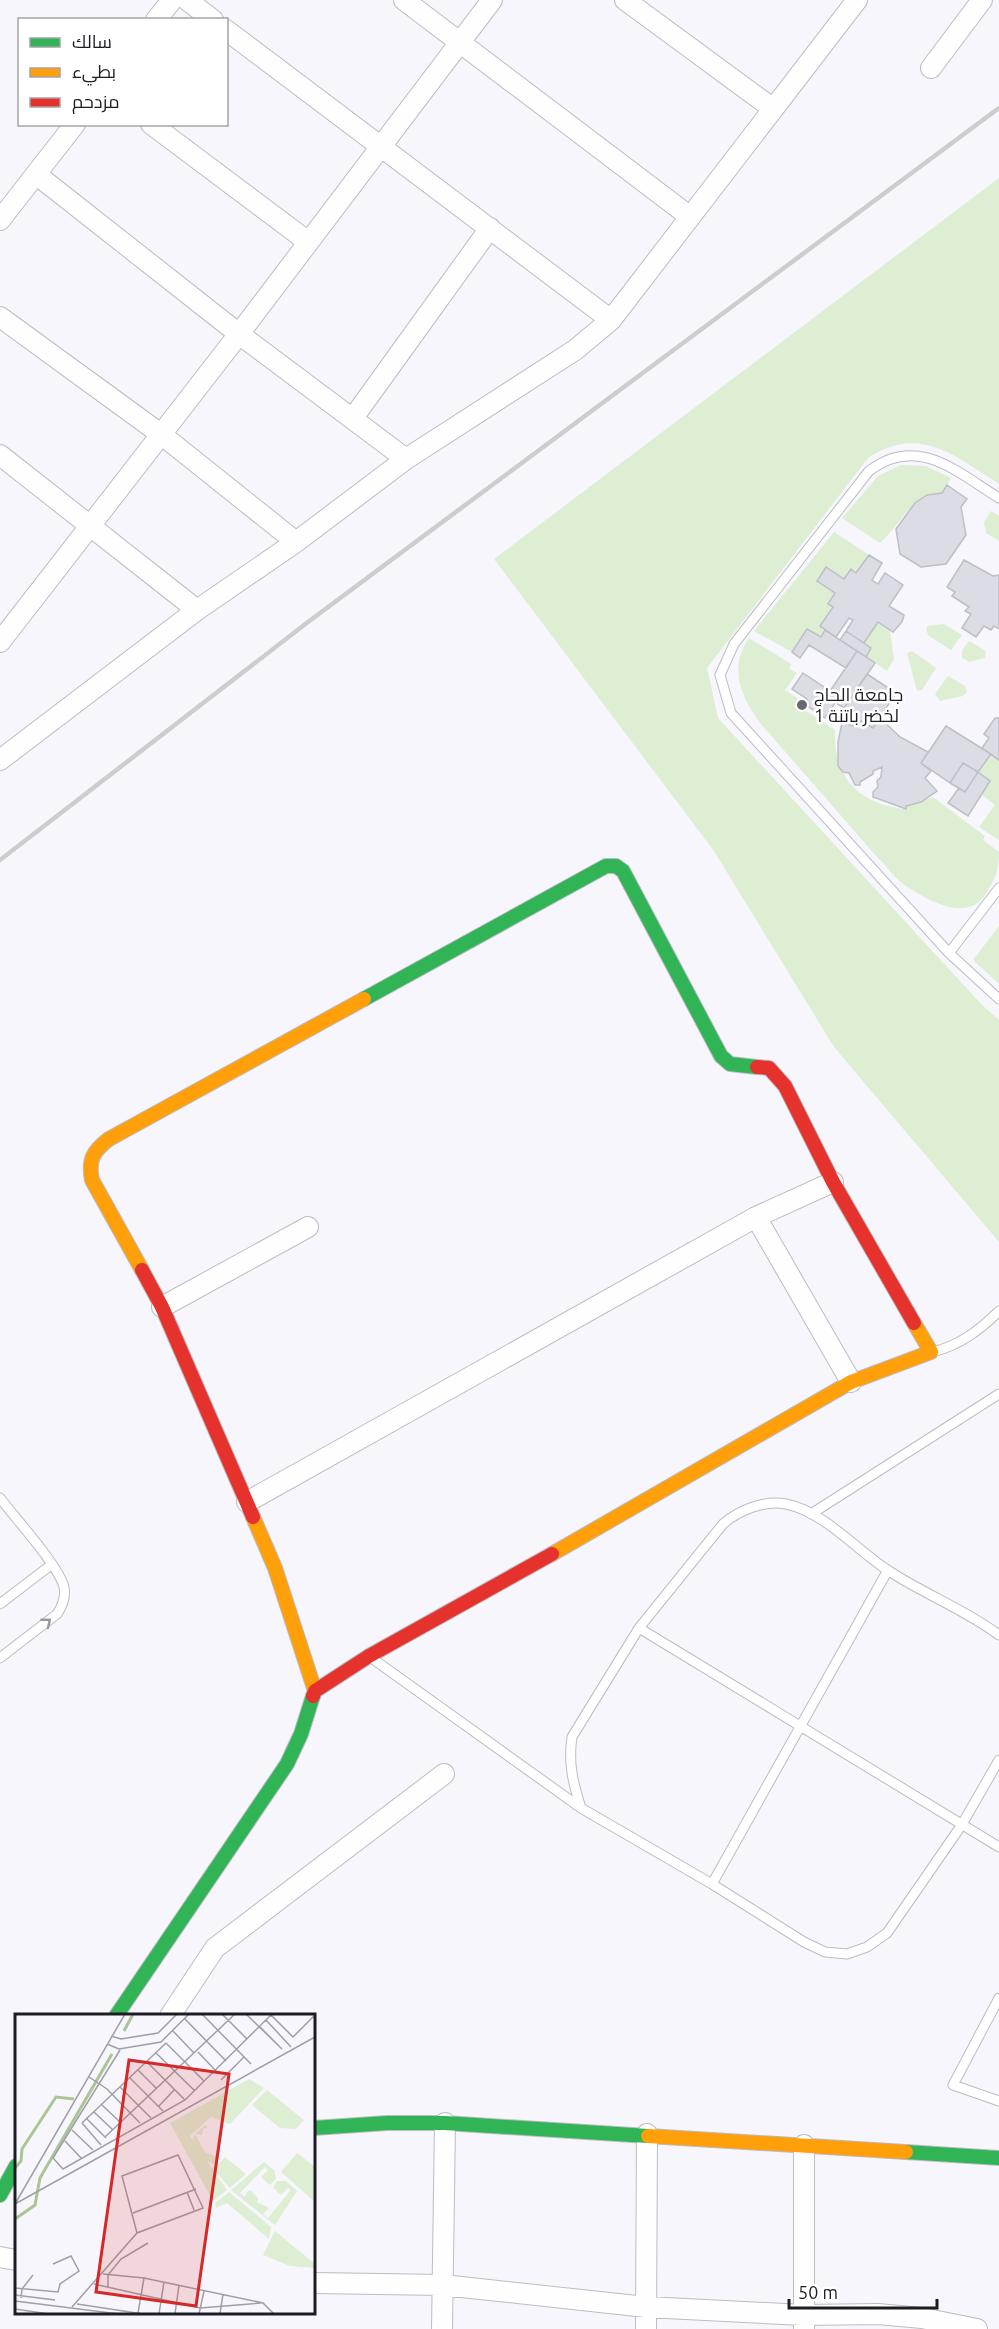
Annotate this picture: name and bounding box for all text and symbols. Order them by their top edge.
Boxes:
legend [18,18,228,126]
text: سالك [72,31,112,51]
text: بطيء [72,61,116,86]
text: مزدحم [72,91,120,114]
place label: جامعة الحاج لخضر باتنة 1 [814,684,903,727]
marker: جامعة الحاج لخضر باتنة 1 [795,698,809,712]
one-way arrow [40,1619,51,1630]
inset map [15,2014,315,2314]
scale bar [789,2272,938,2310]
text: 50 m [798,2282,838,2302]

